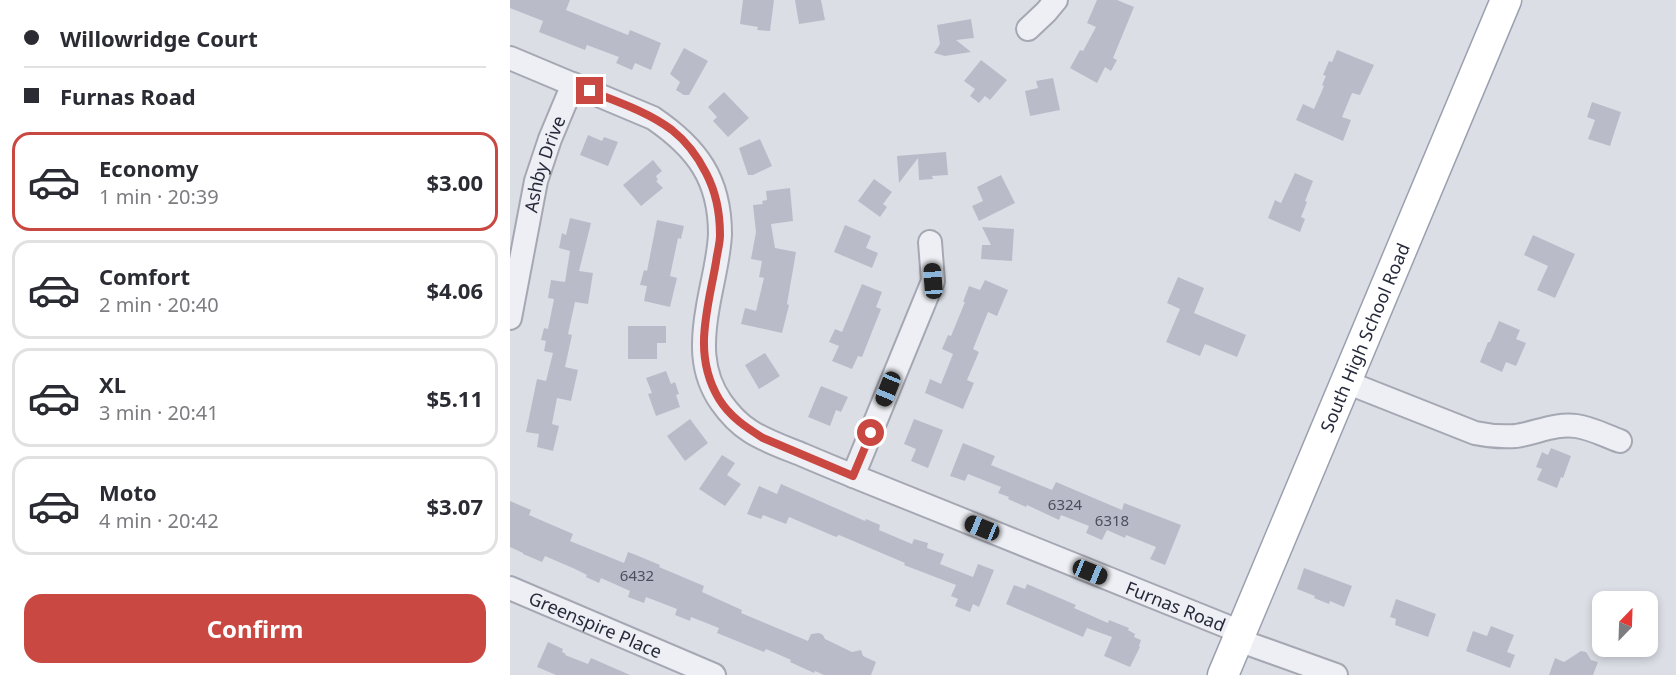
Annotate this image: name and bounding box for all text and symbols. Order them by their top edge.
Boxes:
text: Willowridge Court [60,23,258,53]
route end [576,77,603,104]
text: Furnas Road [60,81,196,111]
street label: Ashby Drive [518,112,571,214]
text: Economy [99,153,198,183]
icon: car [27,155,81,209]
text: $3.00 [426,167,483,197]
text: 1 min · 20:39 [99,183,219,210]
street label: South High School Road [1314,239,1415,436]
text: Comfort [99,261,190,291]
car [923,262,943,300]
icon: car [27,263,81,317]
text: $4.06 [426,275,483,305]
text: 2 min · 20:40 [99,291,219,318]
text: XL [99,369,126,399]
car [873,369,903,409]
icon: car [27,371,81,425]
text: $5.11 [426,383,483,413]
text: 3 min · 20:41 [99,399,219,426]
route start [857,419,884,446]
text: Moto [99,477,157,507]
icon: car [27,479,81,533]
text: $3.07 [426,491,483,521]
house number: 6324 [1048,494,1083,514]
text: 4 min · 20:42 [99,507,219,534]
house number: 6318 [1095,510,1129,530]
car [962,513,1002,543]
car [1070,557,1110,587]
house number: 6432 [620,565,654,585]
street label: Furnas Road [1122,575,1229,637]
street label: Greenspire Place [525,586,666,663]
north arrow [1592,591,1658,657]
map controls [1592,591,1658,657]
button: Confirm [24,594,486,663]

